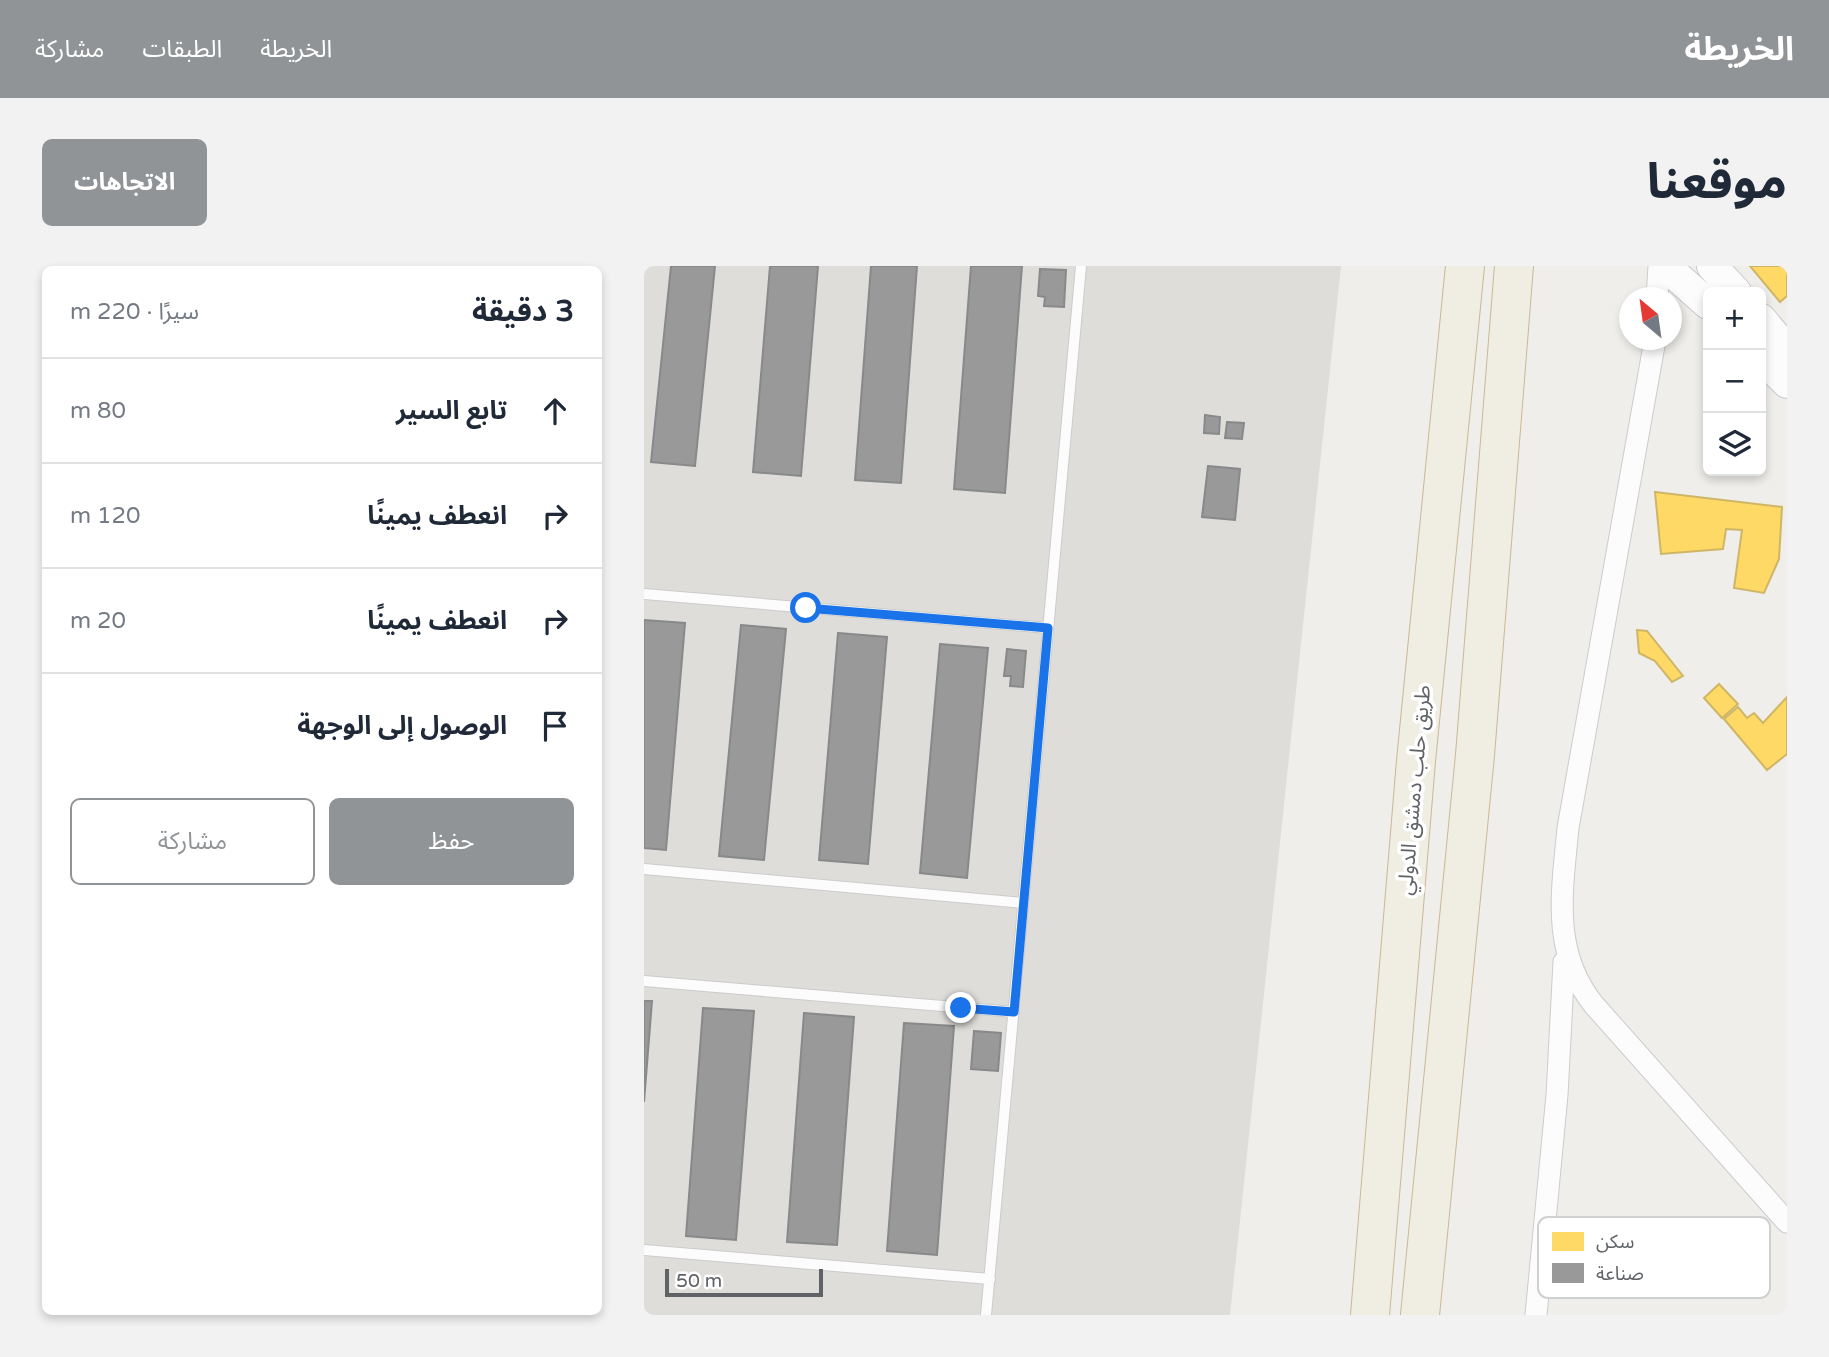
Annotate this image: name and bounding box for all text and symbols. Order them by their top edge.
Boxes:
text: الخريطة [1684,30,1794,69]
text: مشاركة [35,35,104,64]
text: الطبقات [142,35,222,64]
text: الخريطة [260,35,332,64]
button: الاتجاهات [42,139,207,226]
text: موقعنا [1647,153,1787,212]
north arrow [1619,287,1682,350]
map controls [1703,287,1766,476]
button: + [1703,287,1766,350]
text: 3 دقيقة [472,293,574,330]
text: سيرًا · 220 m [70,298,199,326]
button: − [1703,350,1766,413]
icon: ahead [536,392,574,430]
text: تابع السير [396,395,507,426]
text: 80 m [70,397,126,425]
button: layers [1703,413,1766,476]
icon: right [536,497,574,535]
text: انعطف يمينًا [367,500,507,531]
text: 120 m [70,502,140,530]
route start [790,592,821,623]
icon: right [536,602,574,640]
text: انعطف يمينًا [367,605,507,636]
text: 20 m [70,607,126,635]
street label: طريق حلب دمشق الدولي [1393,684,1439,896]
icon: arrive [536,707,574,745]
text: الوصول إلى الوجهة [297,710,507,741]
button: مشاركة [70,798,315,885]
button: حفظ [329,798,574,885]
route end [945,992,976,1023]
legend [1538,1217,1770,1298]
text: سكن [1596,1231,1634,1253]
text: صناعة [1596,1263,1644,1285]
scale bar [665,1266,822,1298]
text: 50 m [676,1270,722,1292]

